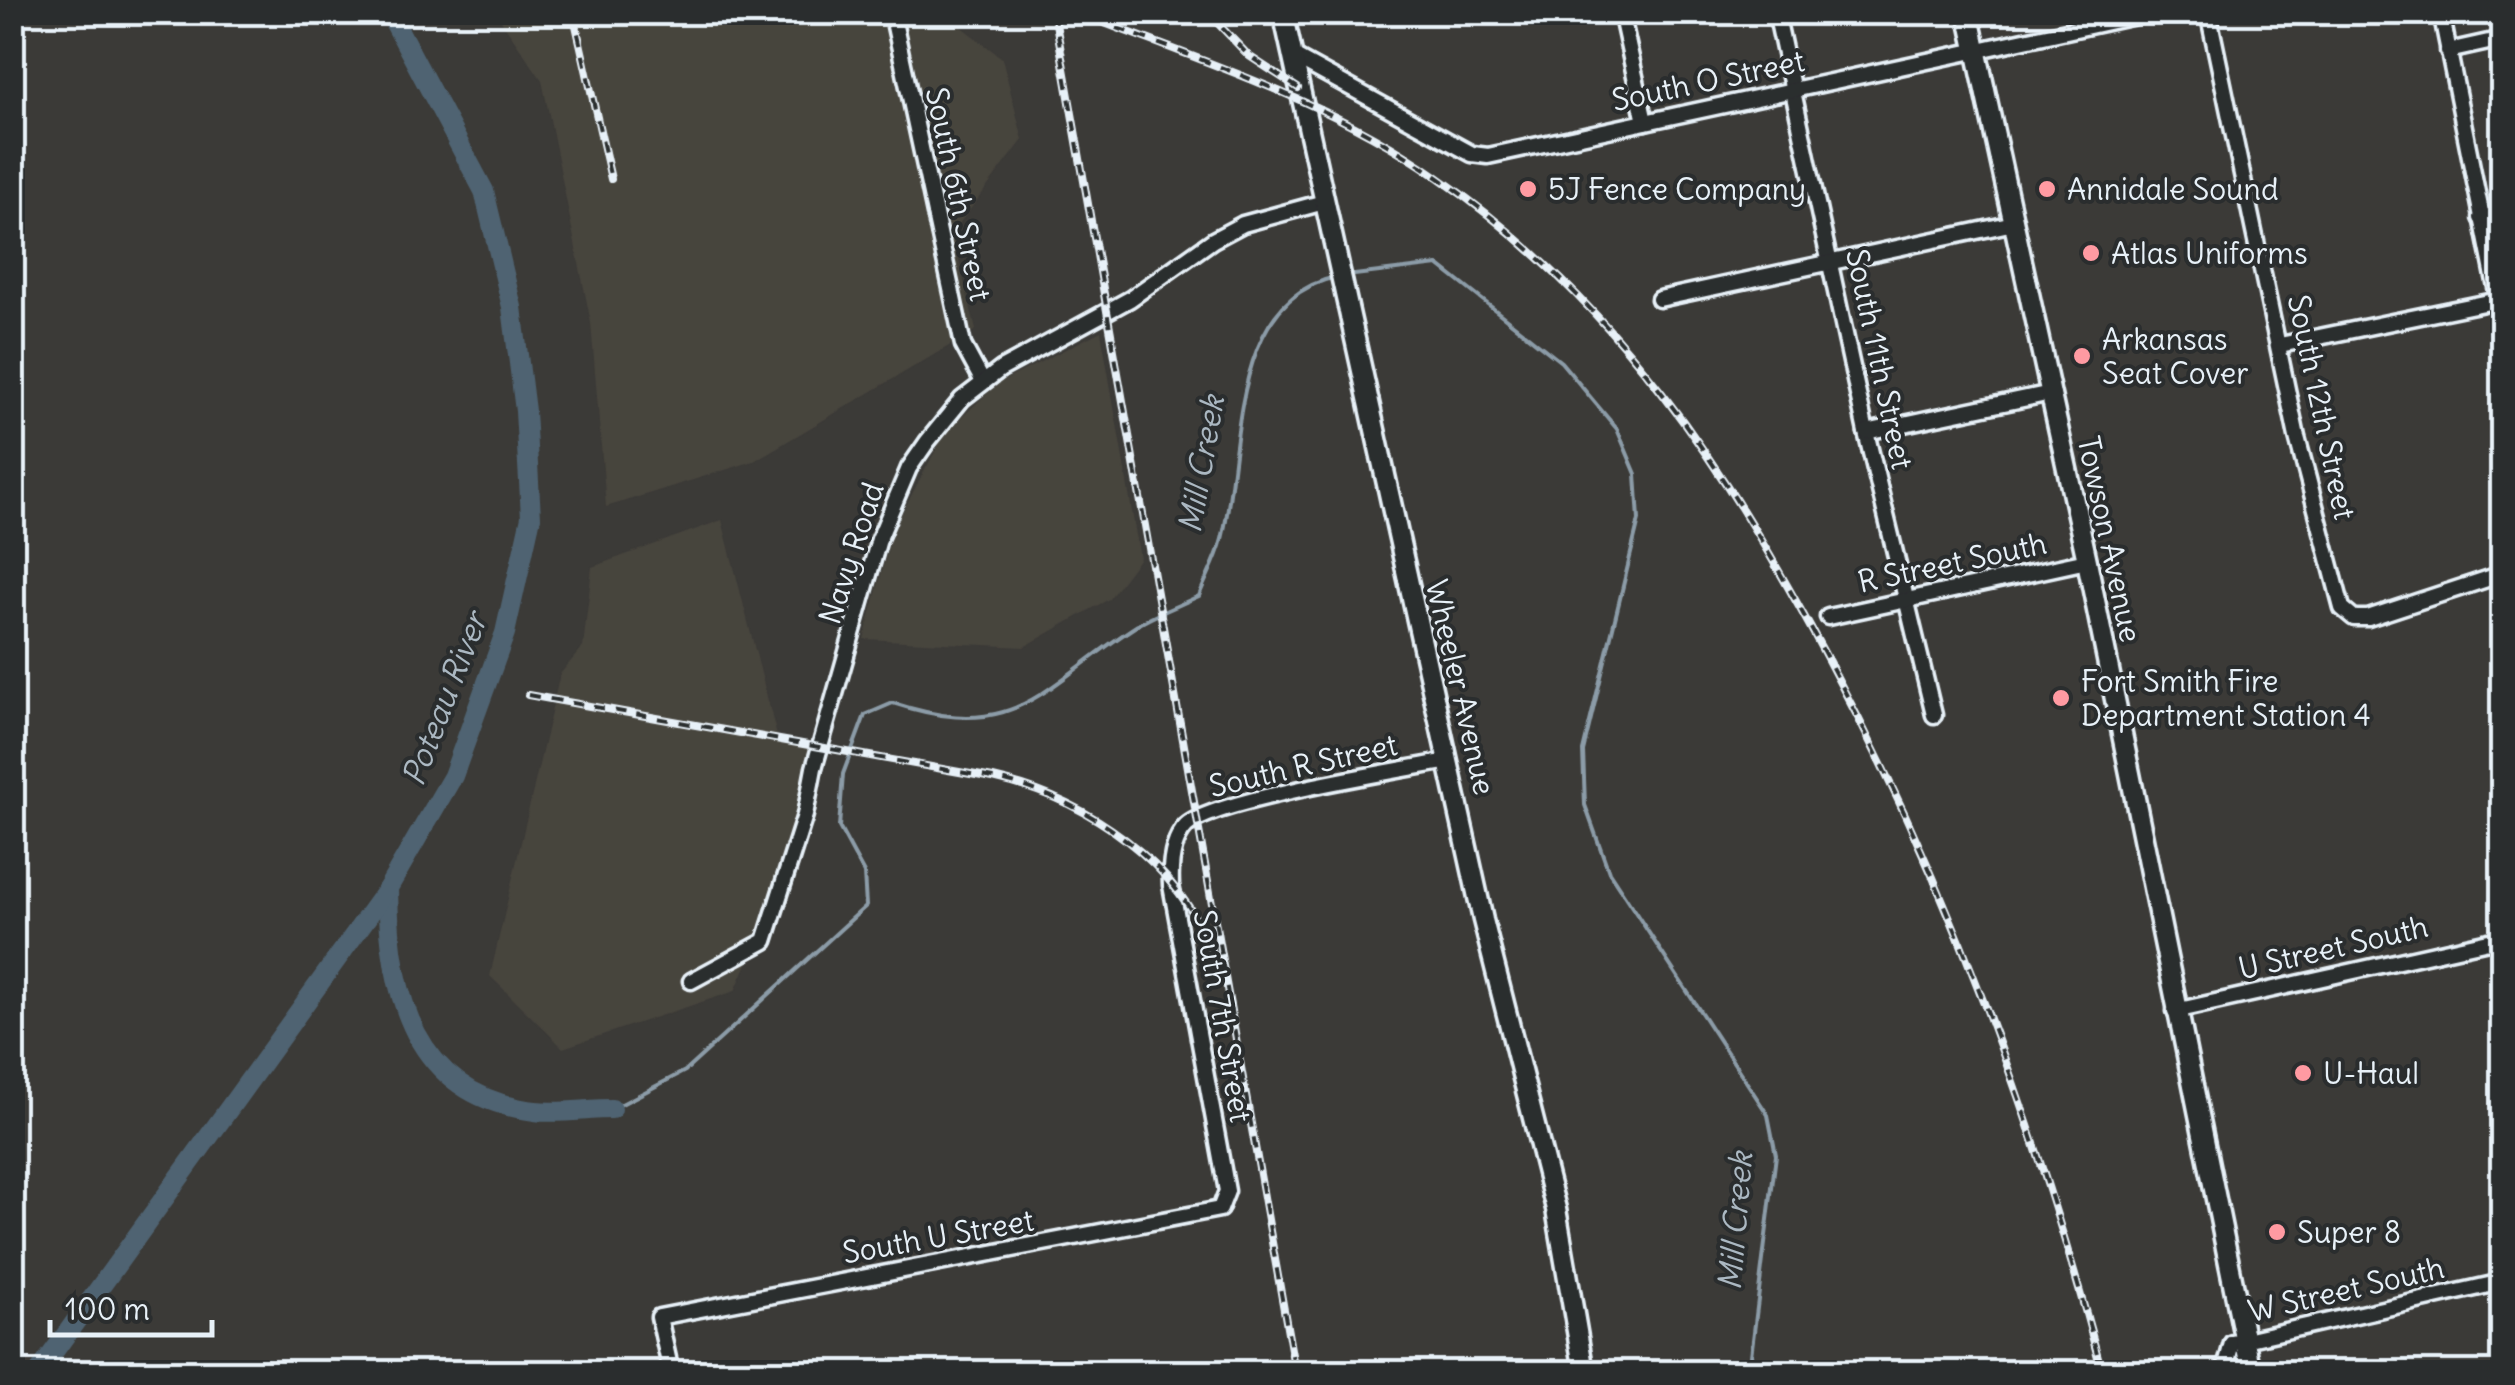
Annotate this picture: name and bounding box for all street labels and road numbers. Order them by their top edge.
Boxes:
street label: South O Street [1608,41,1808,119]
street label: South 6th Street [918,84,1000,304]
street label: South 11th Street [1838,245,1922,473]
street label: South 12th Street [2280,291,2364,523]
street label: Towson Avenue [2070,432,2150,646]
street label: Navy Road [810,477,892,629]
street label: R Street South [1854,523,2050,601]
street label: Wheeler Avenue [1418,576,1504,798]
street label: South R Street [1205,725,1401,805]
street label: South 7th Street [1186,907,1260,1125]
street label: U Street South [2235,907,2431,987]
street label: South U Street [840,1201,1036,1271]
street label: W Street South [2244,1248,2448,1330]

